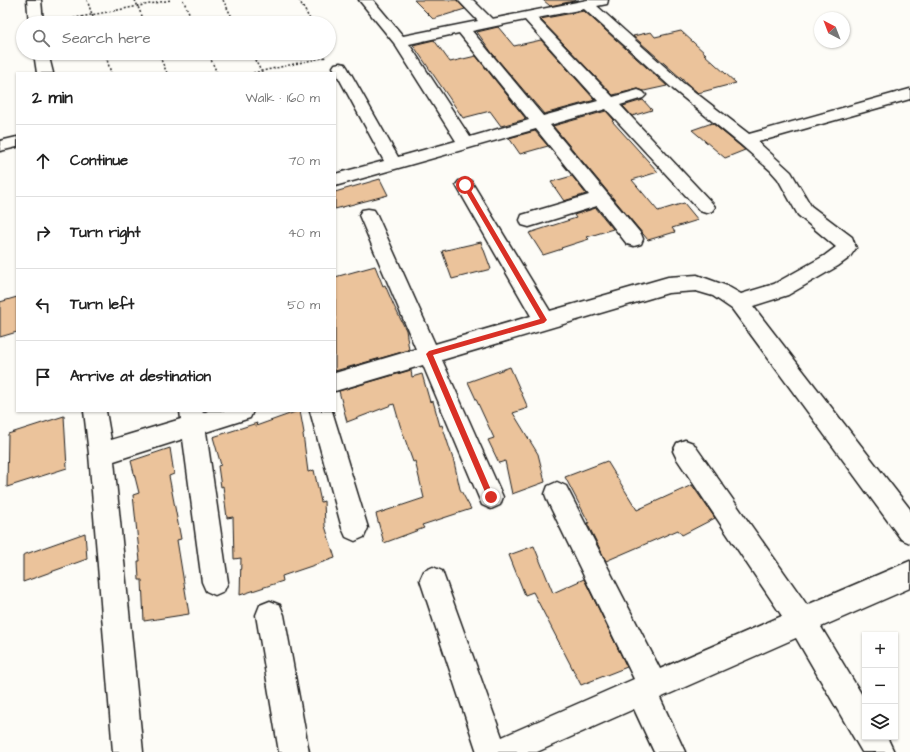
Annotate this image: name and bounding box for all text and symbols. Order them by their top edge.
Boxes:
north arrow [814,12,850,48]
search box [16,16,336,60]
icon: search [30,27,52,49]
text: Search here [62,28,151,49]
text: 2 min [32,86,73,110]
text: Walk · 160 m [246,89,320,107]
icon: ahead [32,150,54,172]
text: Continue [70,150,128,171]
text: 70 m [288,152,320,170]
route start [456,176,474,194]
icon: right [32,222,54,244]
text: Turn right [70,222,141,243]
text: 40 m [288,224,320,242]
icon: left [32,294,54,316]
text: Turn left [70,294,134,315]
text: 50 m [287,296,320,314]
icon: arrive [32,366,54,388]
text: Arrive at destination [70,366,211,387]
route end [482,488,500,506]
map controls [862,632,898,740]
button: + [862,632,898,668]
button: − [862,668,898,704]
button: layers [862,704,898,740]

